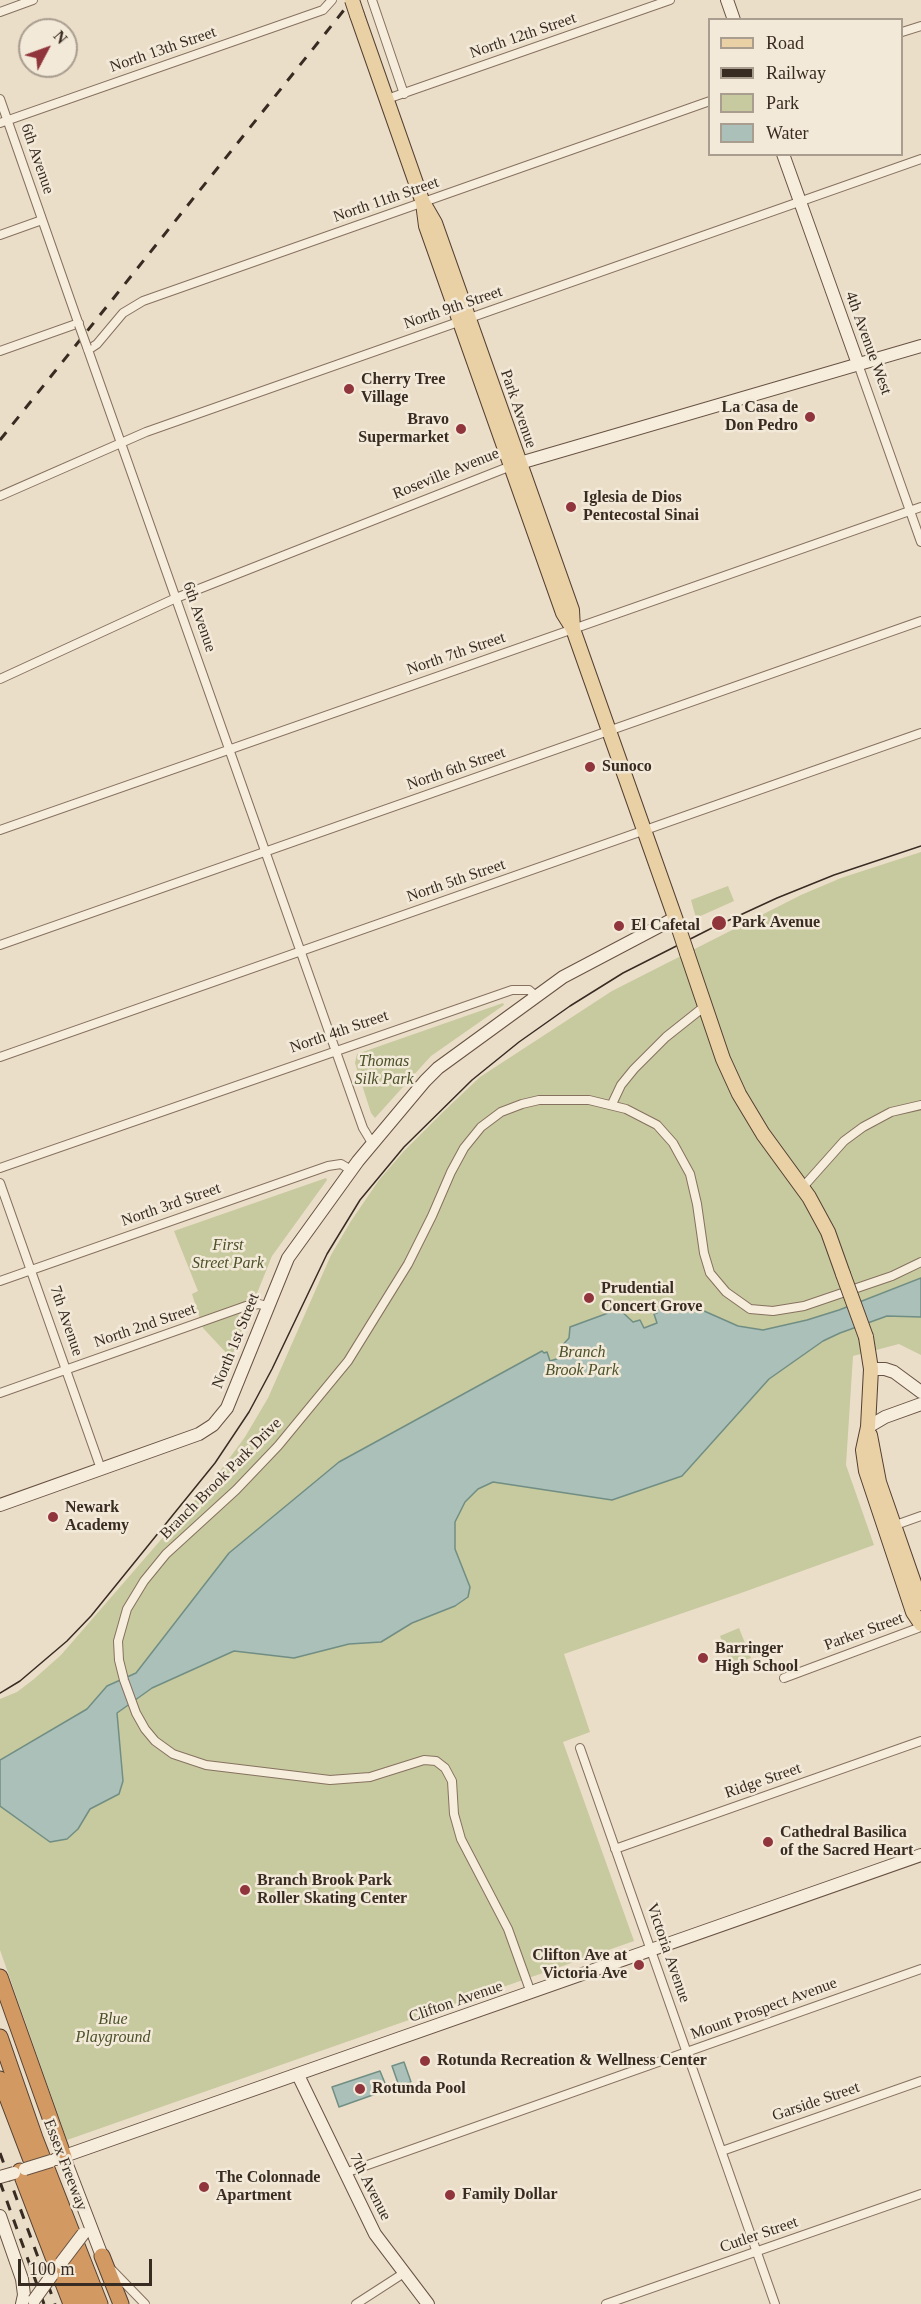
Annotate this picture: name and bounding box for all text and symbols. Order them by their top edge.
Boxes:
street label: North 12th Street [467,9,579,63]
north arrow [18,18,78,78]
legend [708,18,903,156]
street label: North 13th Street [107,23,219,77]
text: N [50,27,71,47]
text: Road [766,33,804,53]
text: Railway [766,63,826,83]
text: Park [766,93,799,113]
street label: 6th Avenue [16,121,58,197]
text: Water [766,123,809,143]
street label: North 11th Street [331,173,441,227]
street label: North 9th Street [401,282,505,334]
street label: 4th Avenue West [840,289,896,397]
street label: Park Avenue [496,367,540,451]
place label: Cherry Tree Village [361,370,445,408]
marker: Cherry Tree Village [342,382,356,396]
place label: La Casa de Don Pedro [722,398,798,436]
place label: Bravo Supermarket [358,410,449,448]
marker: La Casa de Don Pedro [803,410,817,424]
marker: Bravo Supermarket [454,422,468,436]
street label: Roseville Avenue [390,444,502,504]
place label: Iglesia de Dios Pentecostal Sinai [583,488,699,526]
marker: Iglesia de Dios Pentecostal Sinai [564,500,578,514]
street label: 6th Avenue [178,579,220,655]
street label: North 7th Street [404,628,508,680]
street label: North 6th Street [404,743,508,795]
place label: Sunoco [602,757,652,777]
marker: Sunoco [583,760,597,774]
street label: North 5th Street [404,855,508,907]
place label: Park Avenue [732,913,820,933]
marker: Park Avenue [710,914,728,932]
place label: El Cafetal [631,916,700,936]
marker: El Cafetal [612,919,626,933]
street label: North 4th Street [287,1006,391,1058]
park label: Thomas Silk Park [354,1052,414,1090]
street label: North 3rd Street [119,1179,223,1231]
park label: First Street Park [192,1236,264,1274]
place label: Prudential Concert Grove [601,1279,702,1317]
street label: 7th Avenue [45,1283,87,1359]
street label: North 1st Street [208,1290,264,1392]
marker: Prudential Concert Grove [582,1291,596,1305]
street label: North 2nd Street [91,1300,199,1352]
park label: Branch Brook Park [545,1343,619,1381]
street label: Branch Brook Park Drive [156,1414,286,1544]
place label: Newark Academy [65,1498,129,1536]
marker: Newark Academy [46,1510,60,1524]
street label: Parker Street [822,1609,906,1655]
place label: Barringer High School [715,1639,798,1677]
marker: Barringer High School [696,1651,710,1665]
street label: Ridge Street [722,1759,804,1803]
place label: Cathedral Basilica of the Sacred Heart [780,1823,913,1861]
marker: Cathedral Basilica of the Sacred Heart [761,1835,775,1849]
place label: Branch Brook Park Roller Skating Center [257,1871,407,1909]
marker: Branch Brook Park Roller Skating Center [238,1883,252,1897]
street label: Victoria Avenue [642,1901,694,2005]
place label: Clifton Ave at Victoria Ave [532,1946,627,1984]
marker: Clifton Ave at Victoria Ave [632,1958,646,1972]
street label: Mount Prospect Avenue [688,1974,840,2044]
street label: Clifton Avenue [407,1977,505,2027]
park label: Blue Playground [76,2010,150,2048]
place label: Rotunda Recreation & Wellness Center [437,2051,707,2071]
marker: Rotunda Recreation & Wellness Center [418,2054,432,2068]
street label: Garside Street [770,2078,862,2126]
place label: Rotunda Pool [372,2079,466,2099]
marker: Rotunda Pool [353,2082,367,2096]
street label: Essex Freeway [39,2117,91,2213]
street label: 7th Avenue [345,2150,395,2224]
place label: The Colonnade Apartment [216,2168,320,2206]
marker: The Colonnade Apartment [197,2180,211,2194]
place label: Family Dollar [462,2185,558,2205]
marker: Family Dollar [443,2188,457,2202]
street label: Cutler Street [717,2213,801,2257]
scale bar [21,2247,154,2285]
text: 100 m [29,2259,75,2279]

